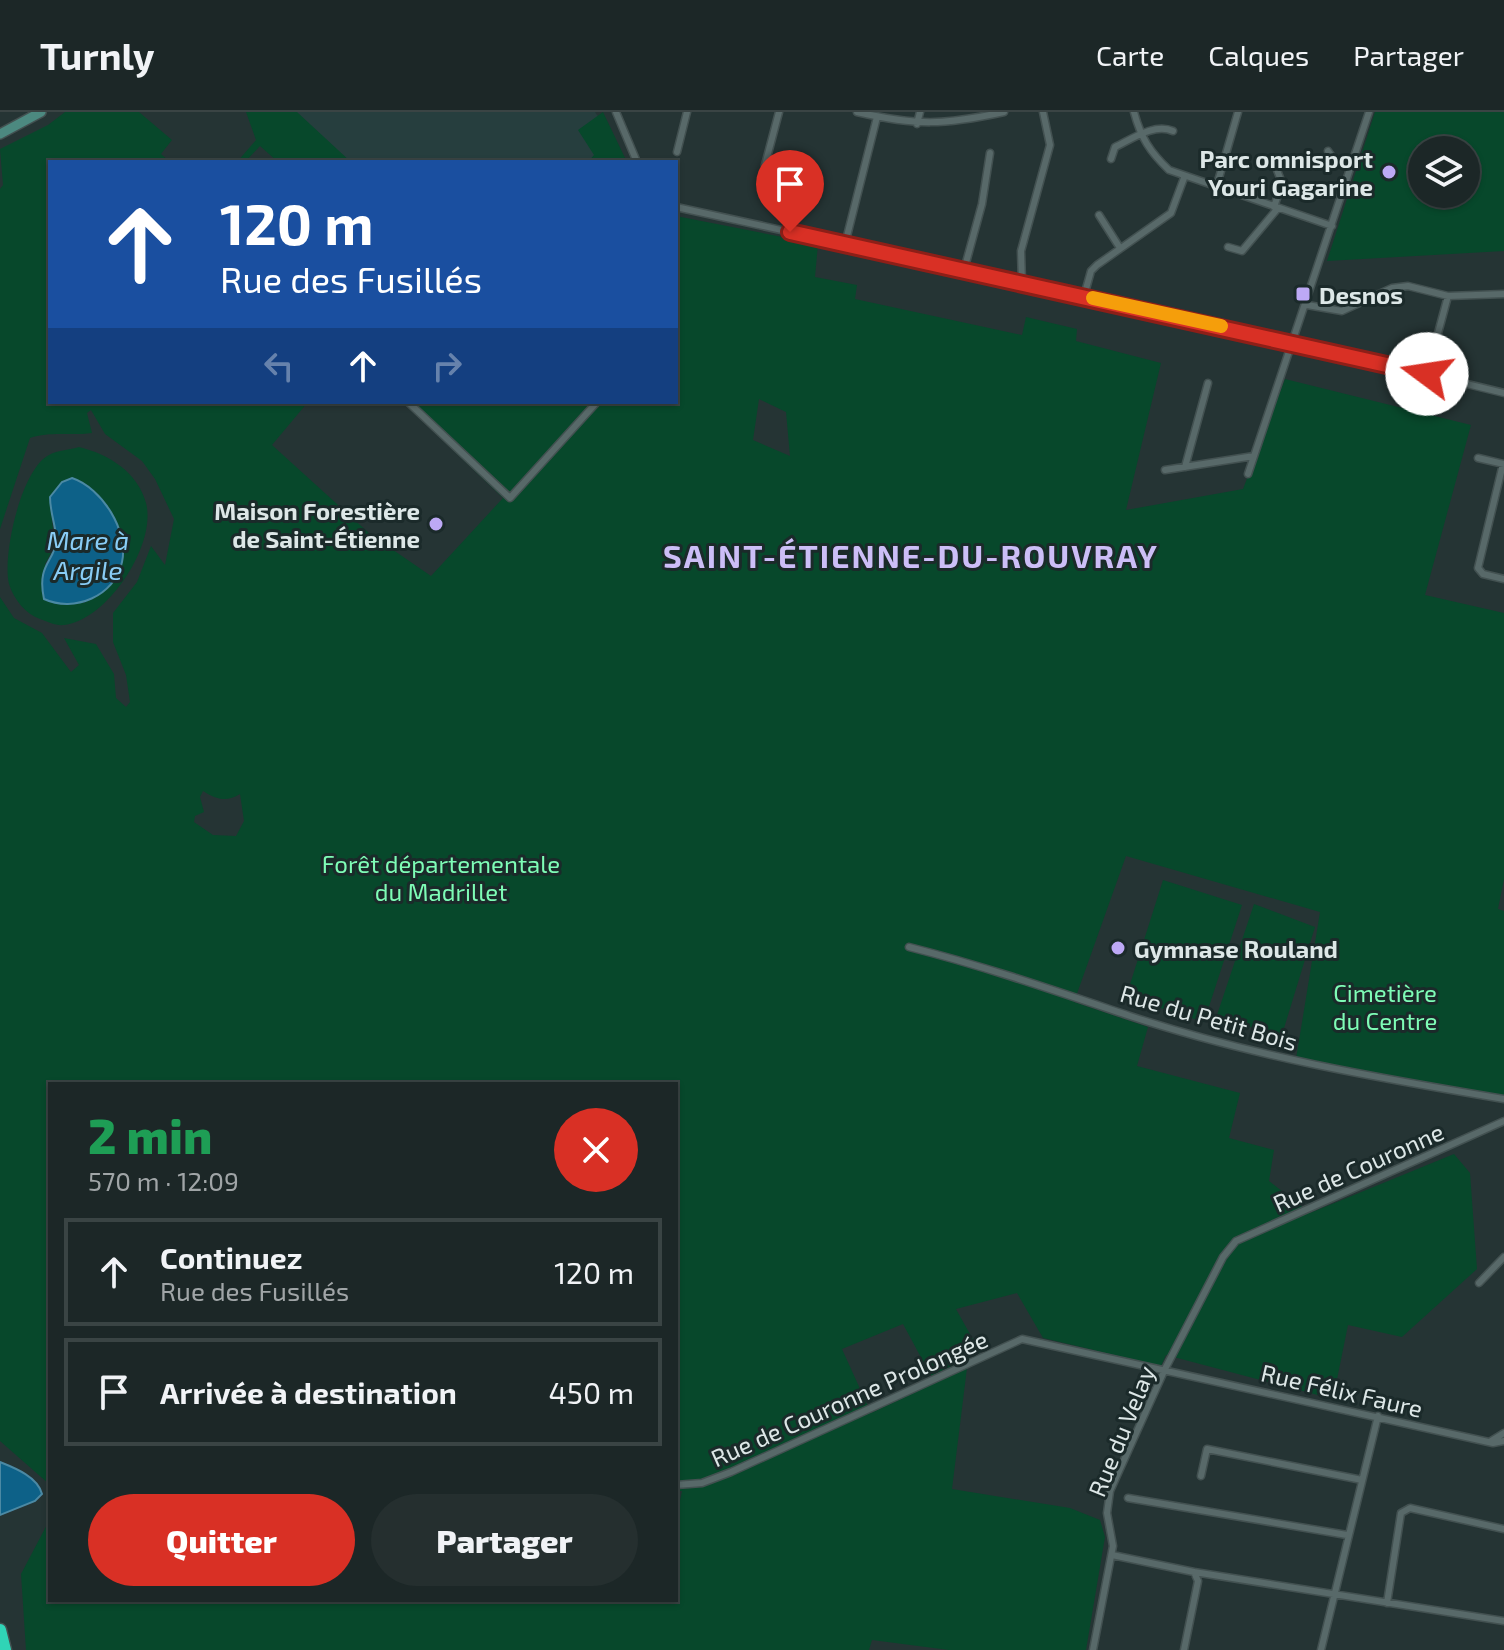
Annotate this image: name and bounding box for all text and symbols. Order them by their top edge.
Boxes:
text: Turnly [40,32,155,78]
text: Carte [1096,38,1164,72]
text: Calques [1208,38,1309,72]
text: Partager [1353,38,1464,72]
map controls [1408,136,1480,208]
button: layers [1408,136,1480,208]
place label: Parc omnisport Youri Gagarine [1199,144,1373,201]
pin [756,150,824,232]
icon: arrive [768,162,812,206]
marker: Parc omnisport Youri Gagarine [1380,163,1398,181]
text: 120 m [220,189,374,256]
icon: ahead [88,192,192,296]
text: Rue des Fusillés [220,257,482,300]
place label: Desnos [1319,280,1403,309]
marker: Desnos [1294,285,1312,303]
position arrow [1385,332,1469,416]
icon: left [257,344,301,388]
icon: ahead [341,344,385,388]
icon: right [425,344,469,388]
place label: Maison Forestière de Saint-Étienne [214,496,420,553]
marker: Maison Forestière de Saint-Étienne [427,515,445,533]
water label: Mare à Argile [47,524,129,585]
district label: SAINT-ÉTIENNE-DU-ROUVRAY [663,536,1159,574]
park label: Forêt départementale du Madrillet [322,849,560,906]
place label: Gymnase Rouland [1134,934,1338,963]
marker: Gymnase Rouland [1109,939,1127,957]
street label: Rue du Petit Bois [1117,978,1301,1056]
park label: Cimetière du Centre [1333,978,1437,1035]
text: 2 min [88,1106,212,1164]
button: close [554,1108,638,1192]
street label: Rue de Couronne [1268,1116,1448,1218]
text: 570 m · 12:09 [88,1165,239,1196]
text: Continuez [160,1239,302,1275]
icon: ahead [92,1250,136,1294]
text: 120 m [554,1254,634,1290]
text: Rue des Fusillés [160,1275,349,1306]
street label: Rue de Couronne Prolongée [706,1324,992,1472]
street label: Rue Félix Faure [1258,1357,1426,1423]
street label: Rue du Velay [1082,1361,1161,1501]
icon: arrive [92,1370,136,1414]
text: Arrivée à destination [160,1374,457,1410]
text: 450 m [548,1374,634,1410]
button: Quitter [88,1494,355,1586]
button: Partager [371,1494,638,1586]

